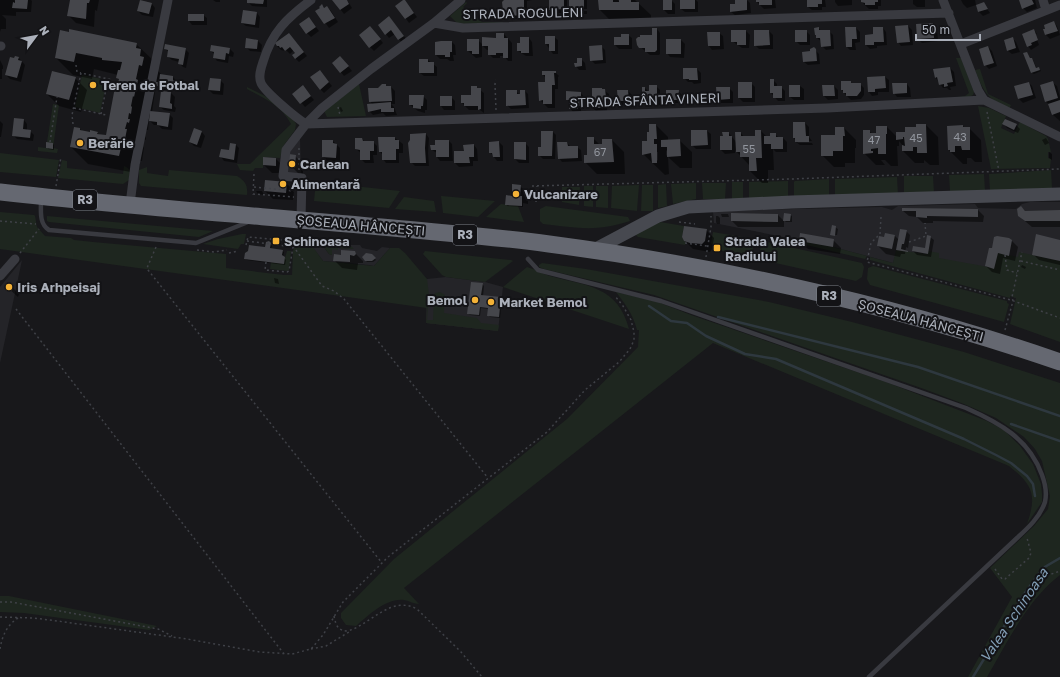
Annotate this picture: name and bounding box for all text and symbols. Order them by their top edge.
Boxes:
street label: STRADA ROGULENI [462,4,584,22]
north arrow [16,16,56,56]
scale bar [916,16,980,42]
text: 50 m [922,22,950,37]
text: N [37,23,53,37]
place label: Teren de Fotbal [101,77,200,93]
marker: Teren de Fotbal [88,80,98,90]
street label: STRADA SFÂNTA VINERI [569,89,721,111]
house number: 43 [953,130,967,143]
house number: 45 [909,131,923,144]
house number: 47 [868,133,880,146]
place label: Berărie [88,135,134,151]
marker: Berărie [75,138,85,148]
house number: 55 [743,142,755,155]
house number: 67 [594,145,606,158]
place label: Carlean [300,156,349,172]
marker: Carlean [287,159,297,169]
place label: Alimentară [291,176,361,192]
marker: Alimentară [278,179,288,189]
place label: Vulcanizare [524,186,598,202]
marker: Vulcanizare [511,189,521,199]
road number: R3 [73,190,97,210]
street label: ȘOSEAUA HÂNCEȘTI [296,211,426,239]
road number: R3 [453,225,477,245]
place label: Schinoasa [284,233,350,249]
place label: Strada Valea Radiului [725,233,806,264]
marker: Schinoasa [271,236,281,246]
marker: Strada Valea Radiului [712,243,722,253]
place label: Iris Arhpeisaj [17,279,100,295]
marker: Iris Arhpeisaj [4,282,14,292]
road number: R3 [817,286,841,306]
place label: Bemol [427,292,468,308]
place label: Market Bemol [499,294,588,310]
marker: Bemol [470,295,480,305]
street label: ȘOSEAUA HÂNCEȘTI [857,296,985,344]
marker: Market Bemol [486,297,496,307]
water label: Valea Schinoasa [976,564,1052,665]

